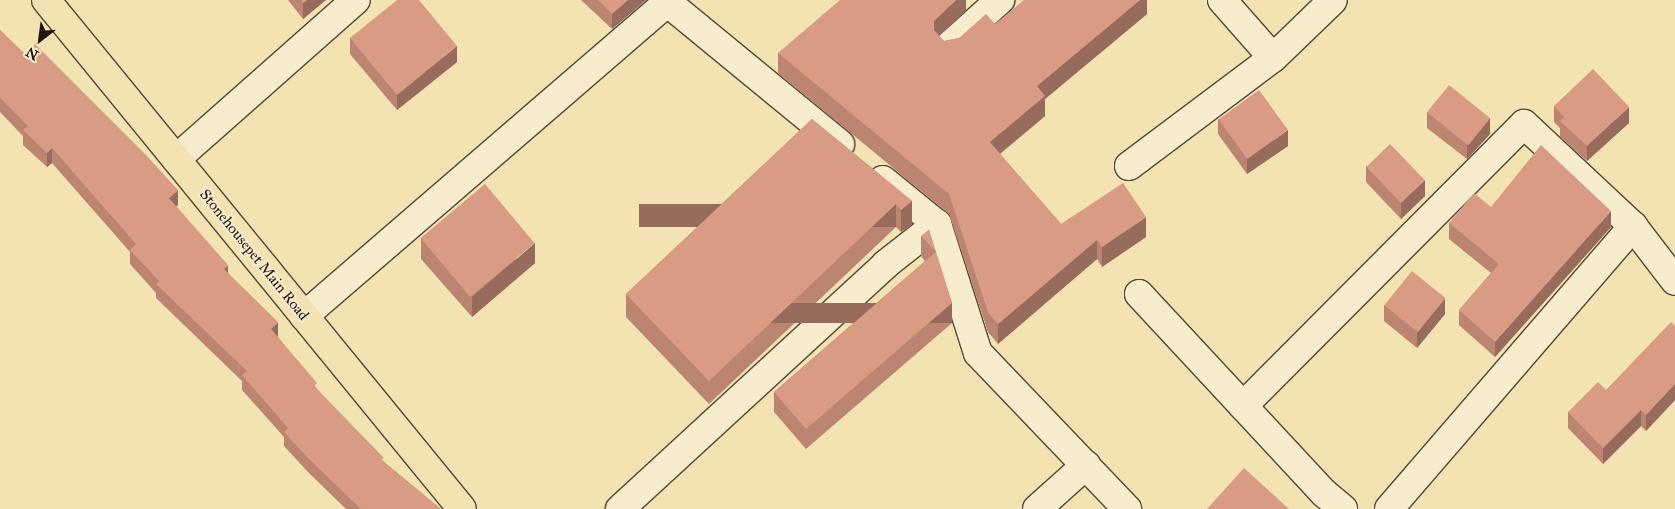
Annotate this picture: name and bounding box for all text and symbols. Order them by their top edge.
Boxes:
north arrow [15,15,65,65]
text: N [23,43,42,64]
street label: Stonehousepet Main Road [196,186,312,324]

